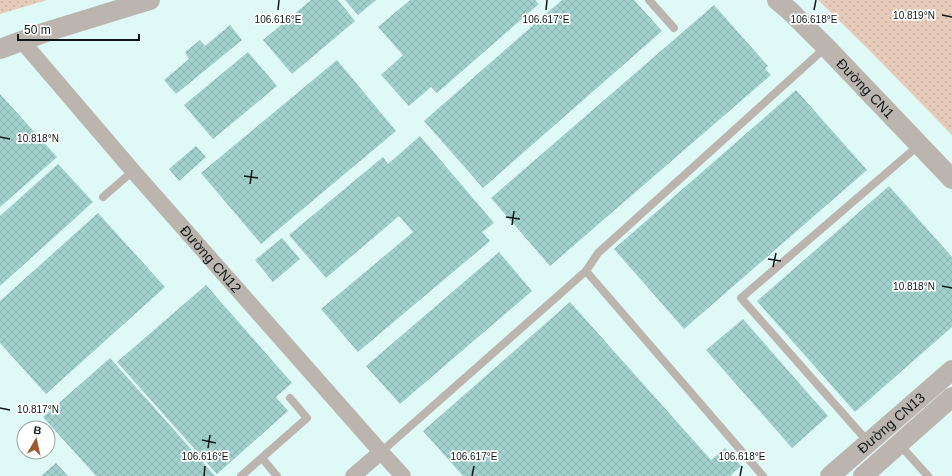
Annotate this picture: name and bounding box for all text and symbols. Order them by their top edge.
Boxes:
text: 10.819°N [893,10,935,21]
text: 106.616°E [255,14,302,25]
text: 106.617°E [523,14,570,25]
text: 106.618°E [791,14,838,25]
scale bar [18,16,139,42]
text: 50 m [24,23,51,37]
street label: Đường CN1 [833,55,898,122]
text: 10.818°N [17,133,59,144]
street label: Đường CN12 [177,222,245,296]
text: 10.818°N [893,281,935,292]
street label: Đường CN13 [854,389,928,456]
text: 10.817°N [17,404,59,415]
north arrow [16,420,56,460]
text: B [33,424,42,437]
text: 106.616°E [182,451,229,462]
text: 106.617°E [451,451,498,462]
text: 106.618°E [719,451,766,462]

